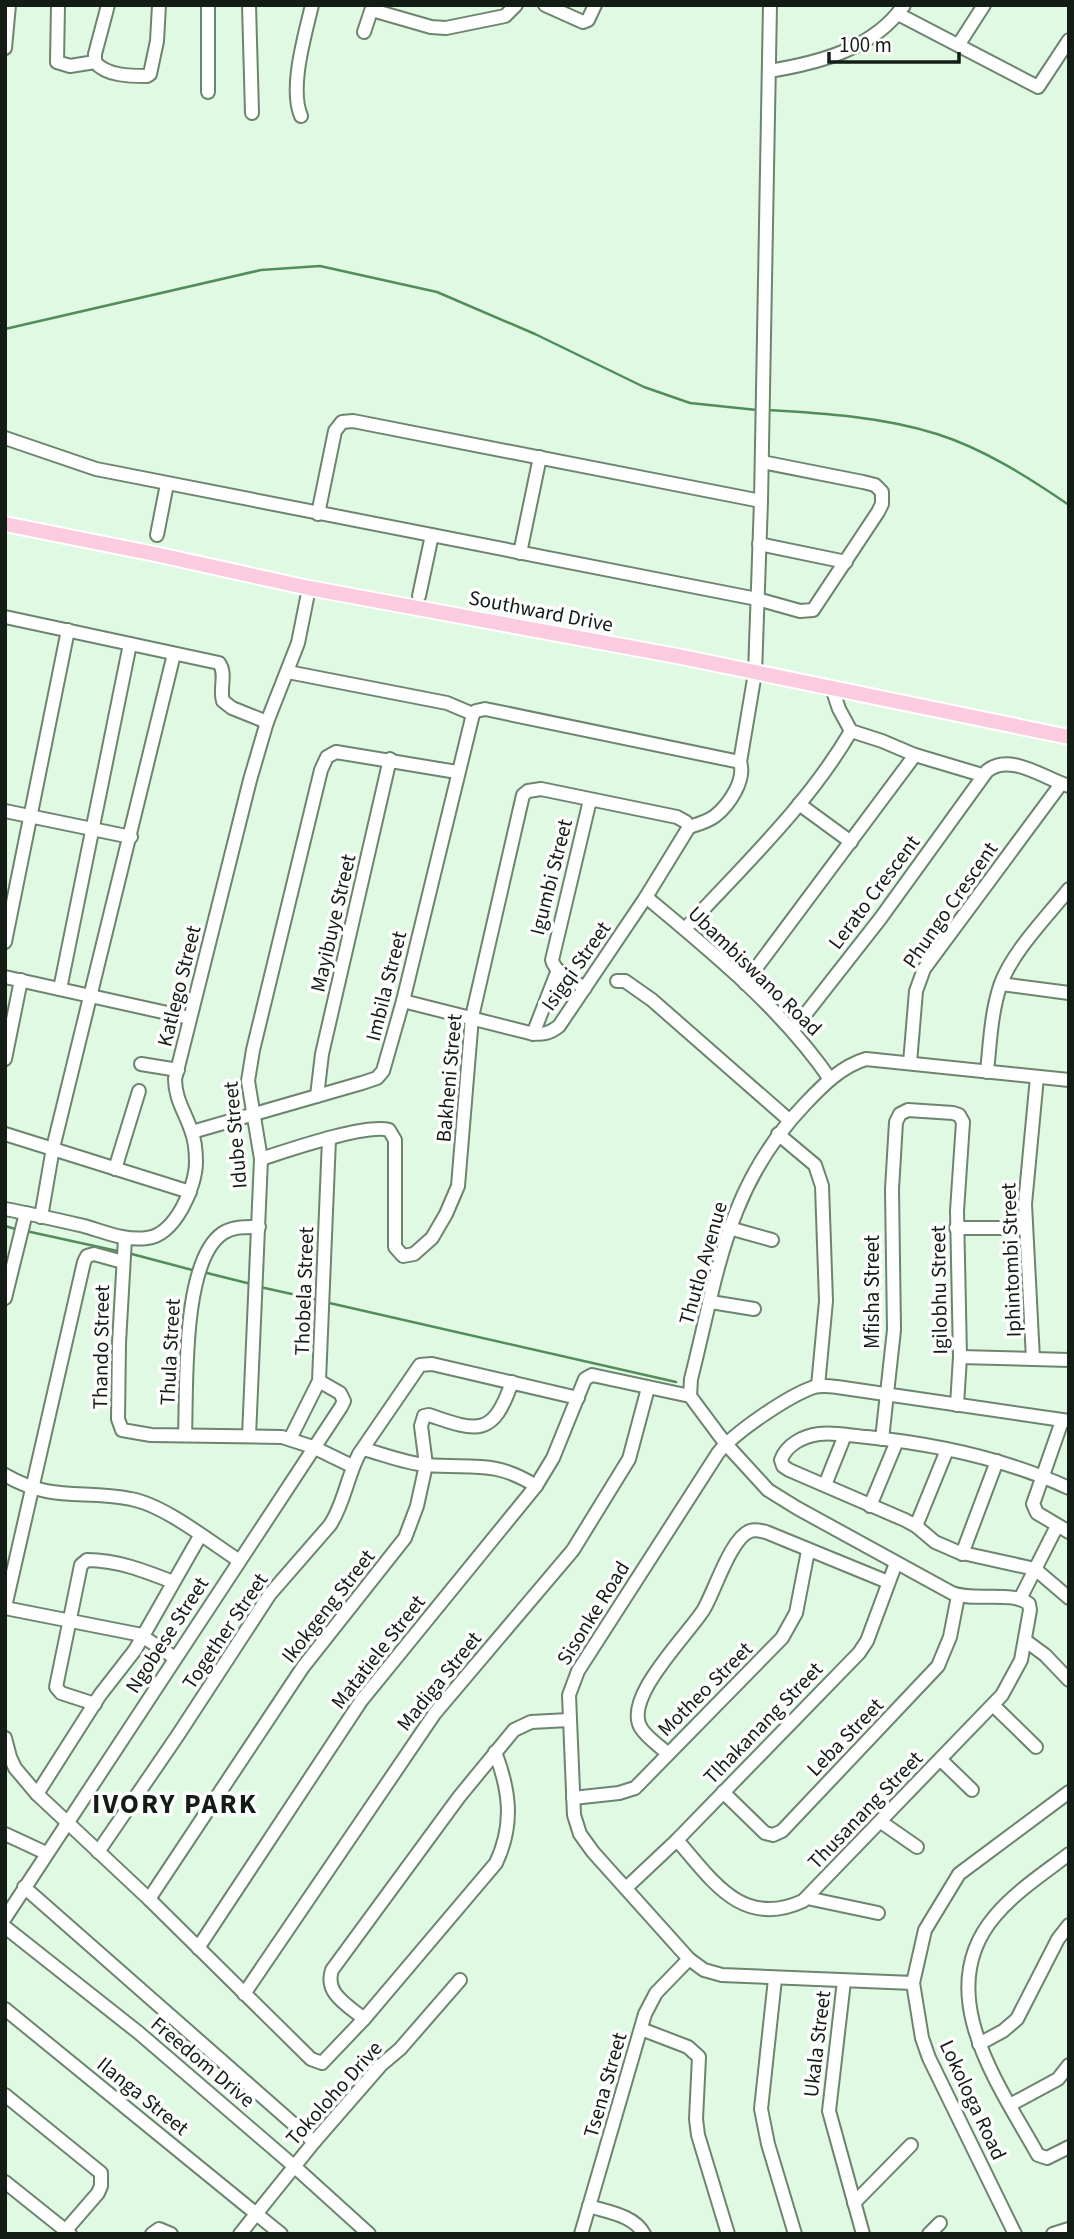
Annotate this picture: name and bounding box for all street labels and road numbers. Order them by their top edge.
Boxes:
street label: Southward Drive [466,582,616,640]
street label: Igumbi Street [522,816,580,938]
street label: Lerato Crescent [821,829,927,955]
street label: Phungo Crescent [895,836,1005,974]
street label: Mayibuye Street [303,851,363,995]
street label: Ubambiswano Road [681,899,829,1043]
street label: Isigqi Street [534,915,618,1017]
street label: Katlego Street [149,922,209,1050]
street label: Imbila Street [358,928,414,1044]
street label: Bakheni Street [428,1013,470,1143]
street label: Idube Street [215,1080,255,1190]
street label: Iphintombi Street [993,1182,1029,1338]
street label: Thutlo Avenue [671,1198,735,1328]
street label: Igilobhu Street [923,1225,955,1355]
street label: Thobela Street [287,1226,321,1356]
street label: Mfisha Street [857,1235,887,1349]
street label: Thando Street [85,1284,117,1410]
street label: Thula Street [152,1298,188,1406]
street label: Ikokgeng Street [274,1543,382,1669]
street label: Sisonke Road [549,1555,637,1671]
street label: Together Street [175,1567,275,1695]
street label: Ngobese Street [118,1571,216,1699]
street label: Matatiele Street [324,1588,432,1716]
street label: Madiga Street [389,1625,489,1737]
street label: Motheo Street [651,1635,759,1743]
street label: Tlhakanang Street [697,1655,829,1791]
street label: Leba Street [800,1691,890,1783]
street label: Thusanang Street [801,1744,929,1876]
street label: Ukala Street [796,1989,838,2099]
street label: Freedom Drive [144,2009,262,2115]
street label: Tsena Street [576,2029,634,2141]
street label: Tokoloho Drive [279,2034,389,2152]
street label: Lokologa Road [932,2035,1014,2165]
street label: Ilanga Street [91,2050,195,2142]

